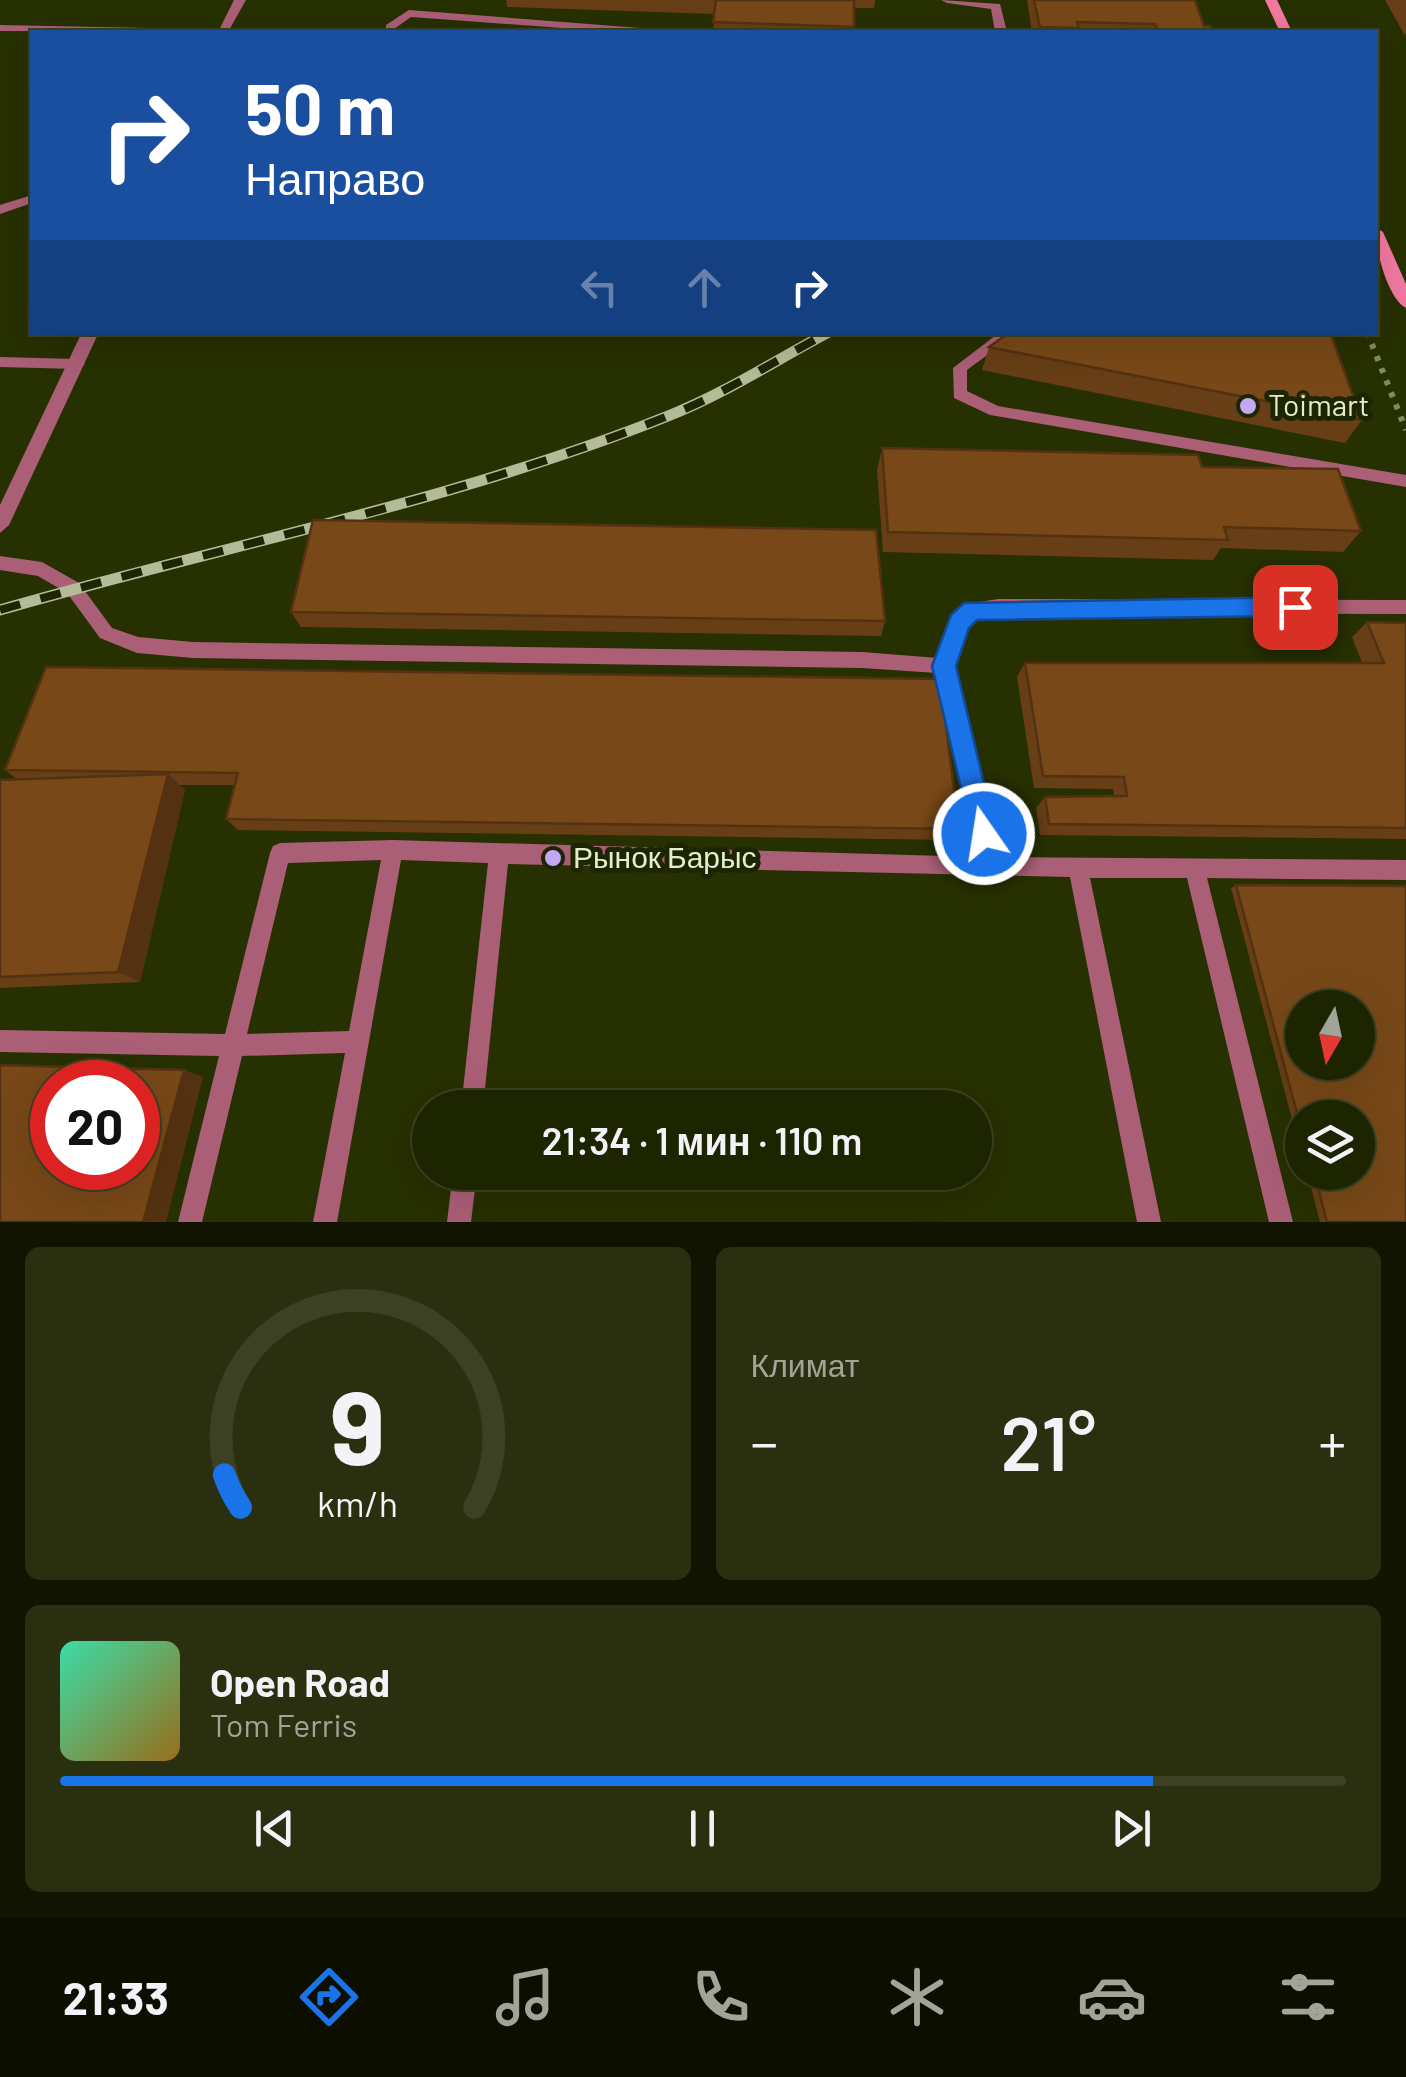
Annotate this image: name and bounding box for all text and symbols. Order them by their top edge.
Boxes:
text: 50 m [245,65,395,149]
icon: right [80,70,210,200]
text: Направо [245,150,425,204]
icon: left [572,260,627,315]
icon: ahead [677,260,732,315]
icon: right [782,260,837,315]
place label: Toimart [1268,386,1369,422]
marker: Toimart [1237,395,1259,417]
pin [1253,565,1338,650]
icon: arrive [1268,580,1323,635]
position arrow [932,782,1036,886]
place label: Рынок Барыс [573,838,757,874]
marker: Рынок Барыс [542,847,564,869]
north arrow [1285,990,1375,1080]
map controls [1285,990,1375,1190]
speed limit sign: 20 [30,1060,160,1190]
button: layers [1285,1100,1375,1190]
text: 21:34 · 1 мин · 110 m [542,1117,862,1163]
text: Климат [751,1345,859,1383]
text: 9 [330,1361,385,1486]
text: 21° [1001,1396,1096,1486]
text: − [751,1408,778,1474]
text: + [1318,1408,1346,1474]
text: km/h [317,1481,398,1524]
text: Open Road [210,1659,390,1705]
text: Tom Ferris [210,1705,357,1743]
icon: previous [247,1801,302,1856]
icon: pause [675,1801,730,1856]
icon: next [1104,1801,1159,1856]
icon: directions [294,1962,364,2032]
icon: music [490,1962,560,2032]
icon: phone [686,1962,756,2032]
icon: climate [882,1962,952,2032]
icon: car [1077,1962,1147,2032]
icon: filters [1273,1962,1343,2032]
text: 21:33 [63,1970,169,2024]

